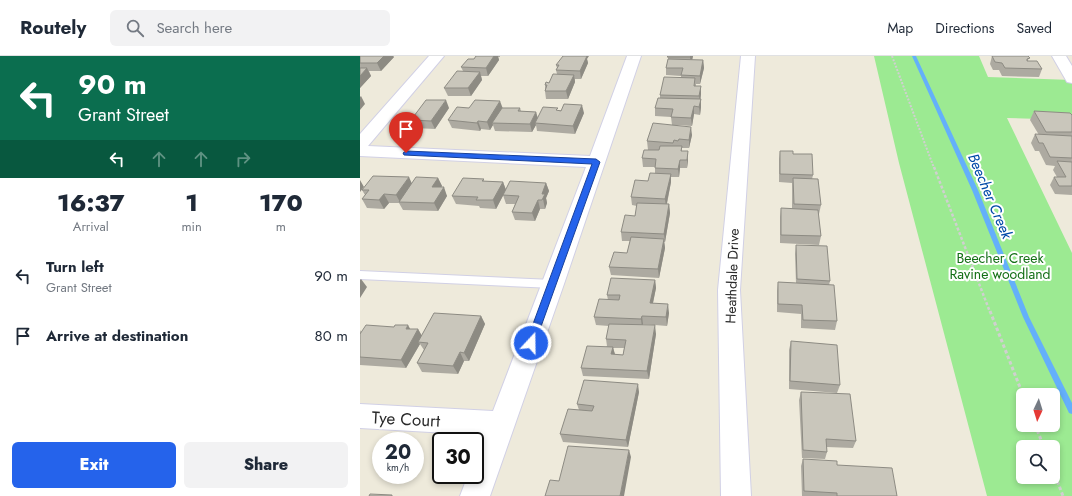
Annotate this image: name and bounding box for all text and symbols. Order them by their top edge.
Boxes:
search box [110,10,390,46]
text: Routely [20,14,86,41]
icon: search [124,17,146,39]
text: Search here [156,17,232,39]
text: Map [887,18,913,38]
text: Directions [935,18,995,38]
text: Saved [1017,18,1052,38]
text: 90 m [78,64,147,105]
icon: left [12,72,64,124]
text: Grant Street [78,102,169,128]
pin [389,112,423,153]
icon: arrive [395,118,417,140]
icon: left [106,148,128,170]
icon: ahead [148,148,170,170]
icon: ahead [190,148,212,170]
icon: right [232,148,254,170]
water label: Beecher Creek [962,150,1018,243]
text: 16:37 [57,185,124,220]
text: 1 [185,185,198,220]
text: 170 [259,185,303,220]
text: Arrival [73,217,109,236]
text: min [181,217,202,236]
text: m [276,217,286,236]
street label: Heathdale Drive [720,228,744,324]
park label: Beecher Creek Ravine woodland [950,248,1050,284]
text: Turn left [46,256,104,278]
icon: left [12,265,34,287]
text: 90 m [314,265,348,287]
text: Grant Street [46,278,112,297]
position arrow [510,322,552,364]
icon: arrive [12,325,34,347]
text: Arrive at destination [46,325,188,347]
text: 80 m [315,325,348,347]
north arrow [1016,388,1060,432]
map controls [1016,388,1060,484]
street label: Tye Court [371,405,441,433]
speed limit sign: 30 [432,432,484,484]
text: 20 [385,438,411,467]
button: search [1016,440,1060,484]
button: Exit [12,442,176,488]
button: Share [184,442,348,488]
text: km/h [387,460,409,475]

